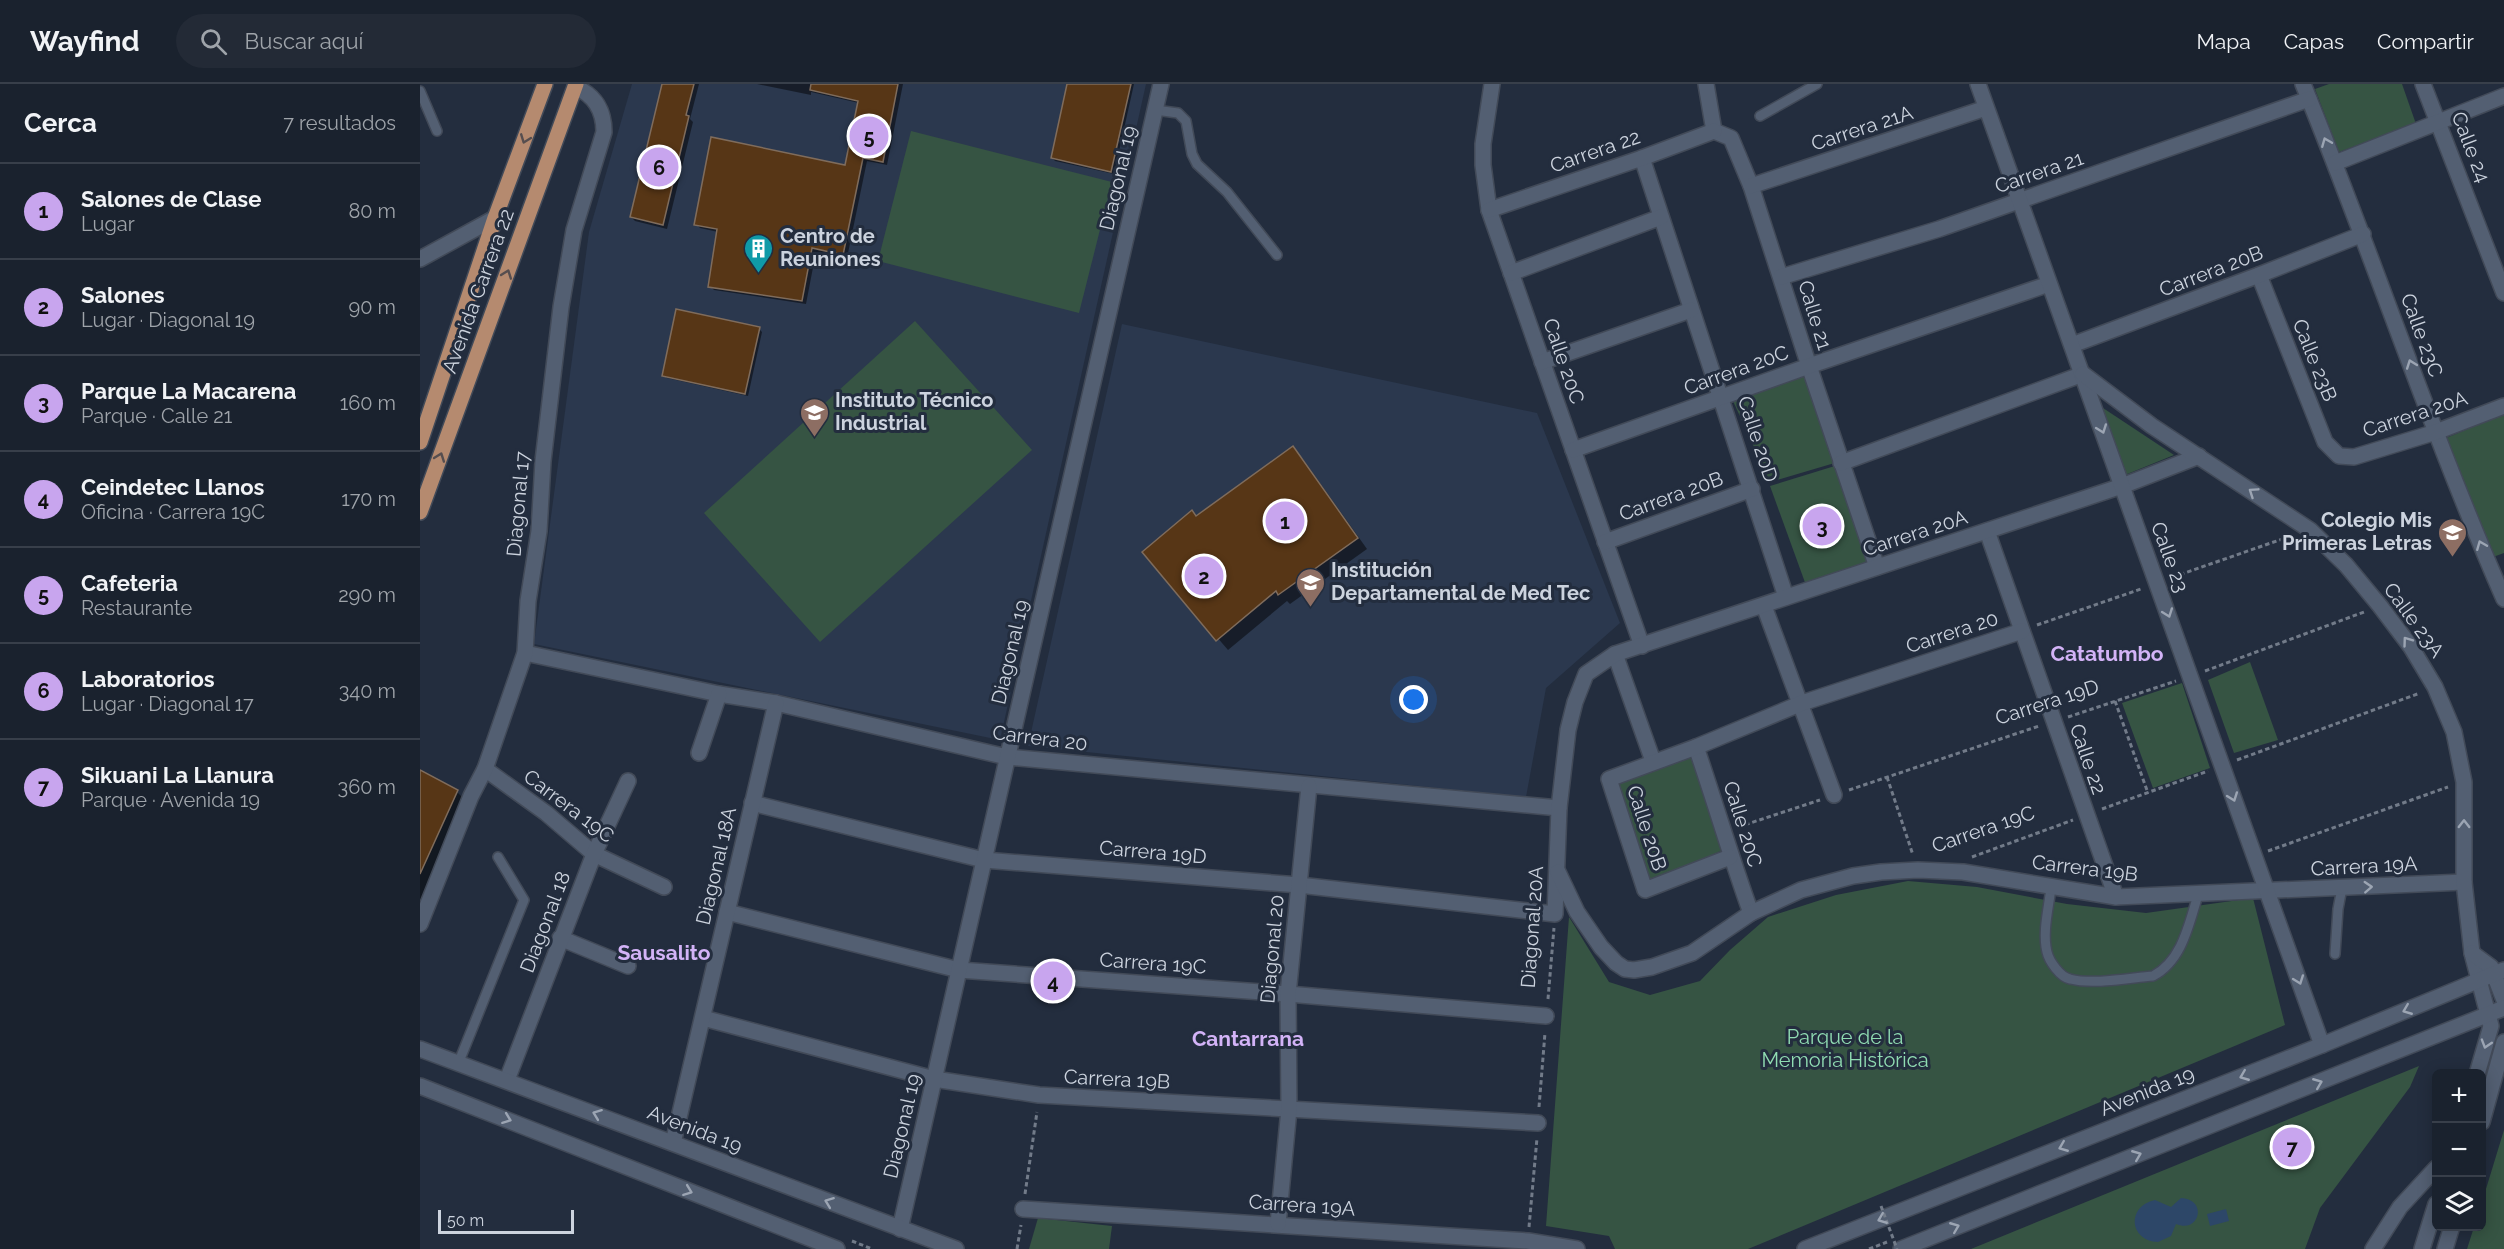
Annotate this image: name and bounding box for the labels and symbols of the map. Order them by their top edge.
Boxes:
street label: Carrera 21A [1808,100,1916,156]
street label: Calle 24 [2447,108,2495,186]
pin: 5 [850,113,888,158]
street label: Diagonal 19 [1094,123,1142,233]
street label: Carrera 22 [1547,124,1643,178]
one-way arrow [519,133,532,144]
one-way arrow [2321,137,2333,148]
pin: 6 [640,144,678,190]
street label: Carrera 21 [1992,146,2087,198]
street label: Avenida Carrera 22 [437,205,519,377]
place label: Centro de Reuniones [780,224,881,271]
building icon: Centro de Reuniones [743,232,775,274]
street label: Carrera 20B [2156,240,2266,302]
one-way arrow [500,269,512,280]
street label: Calle 21 [1793,277,1837,353]
street label: Calle 23C [2396,290,2448,380]
street label: Calle 20C [1538,315,1590,407]
street label: Calle 23B [2288,315,2342,405]
street label: Carrera 20C [1680,340,1792,400]
one-way arrow [2405,359,2418,369]
street label: Carrera 20A [2360,386,2471,442]
place label: Instituto Técnico Industrial [835,388,993,435]
street label: Calle 20D [1733,393,1783,485]
school or university icon: Instituto Técnico Industrial [798,396,830,438]
one-way arrow [2095,424,2108,434]
street label: Diagonal 17 [501,450,535,558]
one-way arrow [433,452,445,463]
street label: Carrera 20B [1616,466,1726,526]
one-way arrow [2249,488,2260,499]
pin: 1 [1266,498,1304,544]
pin: 3 [1802,504,1842,548]
street label: Carrera 20A [1860,505,1971,561]
place label: Colegio Mis Primeras Letras [2282,508,2432,555]
school or university icon: Colegio Mis Primeras Letras [2437,516,2469,558]
street label: Calle 23 [2146,518,2194,596]
one-way arrow [2476,541,2488,552]
pin: 2 [1184,554,1224,598]
place label: Institución Departamental de Med Tec [1331,558,1590,605]
school or university icon: Institución Departamental de Med Tec [1294,566,1326,608]
street label: Calle 23A [2379,578,2450,663]
street label: Diagonal 19 [986,597,1034,707]
street label: Carrera 20 [1903,606,2001,658]
one-way arrow [2160,607,2173,618]
one-way arrow [2403,637,2414,648]
district label: Catatumbo [2050,641,2164,666]
street label: Carrera 19D [1992,674,2102,730]
your location [1399,685,1428,714]
street label: Carrera 20 [991,720,1089,756]
street label: Calle 22 [2065,720,2111,798]
street label: Carrera 19C [519,764,619,848]
street label: Calle 20C [1719,778,1768,870]
street label: Calle 20B [1622,782,1672,874]
one-way arrow [2226,791,2239,802]
street label: Carrera 19C [1928,800,2038,858]
street label: Diagonal 18A [691,804,741,927]
one-way arrow [2458,819,2470,828]
street label: Carrera 19D [1098,835,1208,869]
street label: Carrera 19B [2031,850,2139,886]
street label: Carrera 19A [2310,851,2418,881]
street label: Diagonal 20A [1516,865,1548,989]
street label: Diagonal 18 [515,868,575,976]
one-way arrow [2363,880,2372,893]
street label: Diagonal 20 [1255,894,1289,1004]
district label: Sausalito [618,940,711,965]
street label: Carrera 19C [1099,947,1208,979]
pin: 4 [1034,958,1072,1004]
one-way arrow [2291,975,2304,985]
one-way arrow [2403,1003,2414,1015]
park label: Parque de la Memoria Histórica [1761,1025,1929,1072]
district label: Cantarrana [1192,1026,1304,1051]
one-way arrow [2481,1038,2493,1049]
street label: Avenida 19 [2096,1061,2198,1121]
street label: Carrera 19B [1063,1064,1171,1094]
one-way arrow [2239,1069,2250,1081]
street label: Diagonal 19 [878,1071,926,1181]
one-way arrow [2312,1077,2322,1090]
street label: Avenida 19 [644,1100,746,1158]
one-way arrow [592,1109,603,1122]
one-way arrow [501,1112,512,1125]
pin: 7 [2272,1124,2312,1170]
one-way arrow [2058,1140,2069,1153]
one-way arrow [2130,1150,2141,1162]
one-way arrow [682,1184,693,1196]
street label: Carrera 19A [1248,1189,1357,1221]
one-way arrow [824,1197,834,1210]
scale bar [438,1207,574,1234]
one-way arrow [1877,1212,1888,1224]
one-way arrow [1949,1222,1960,1234]

